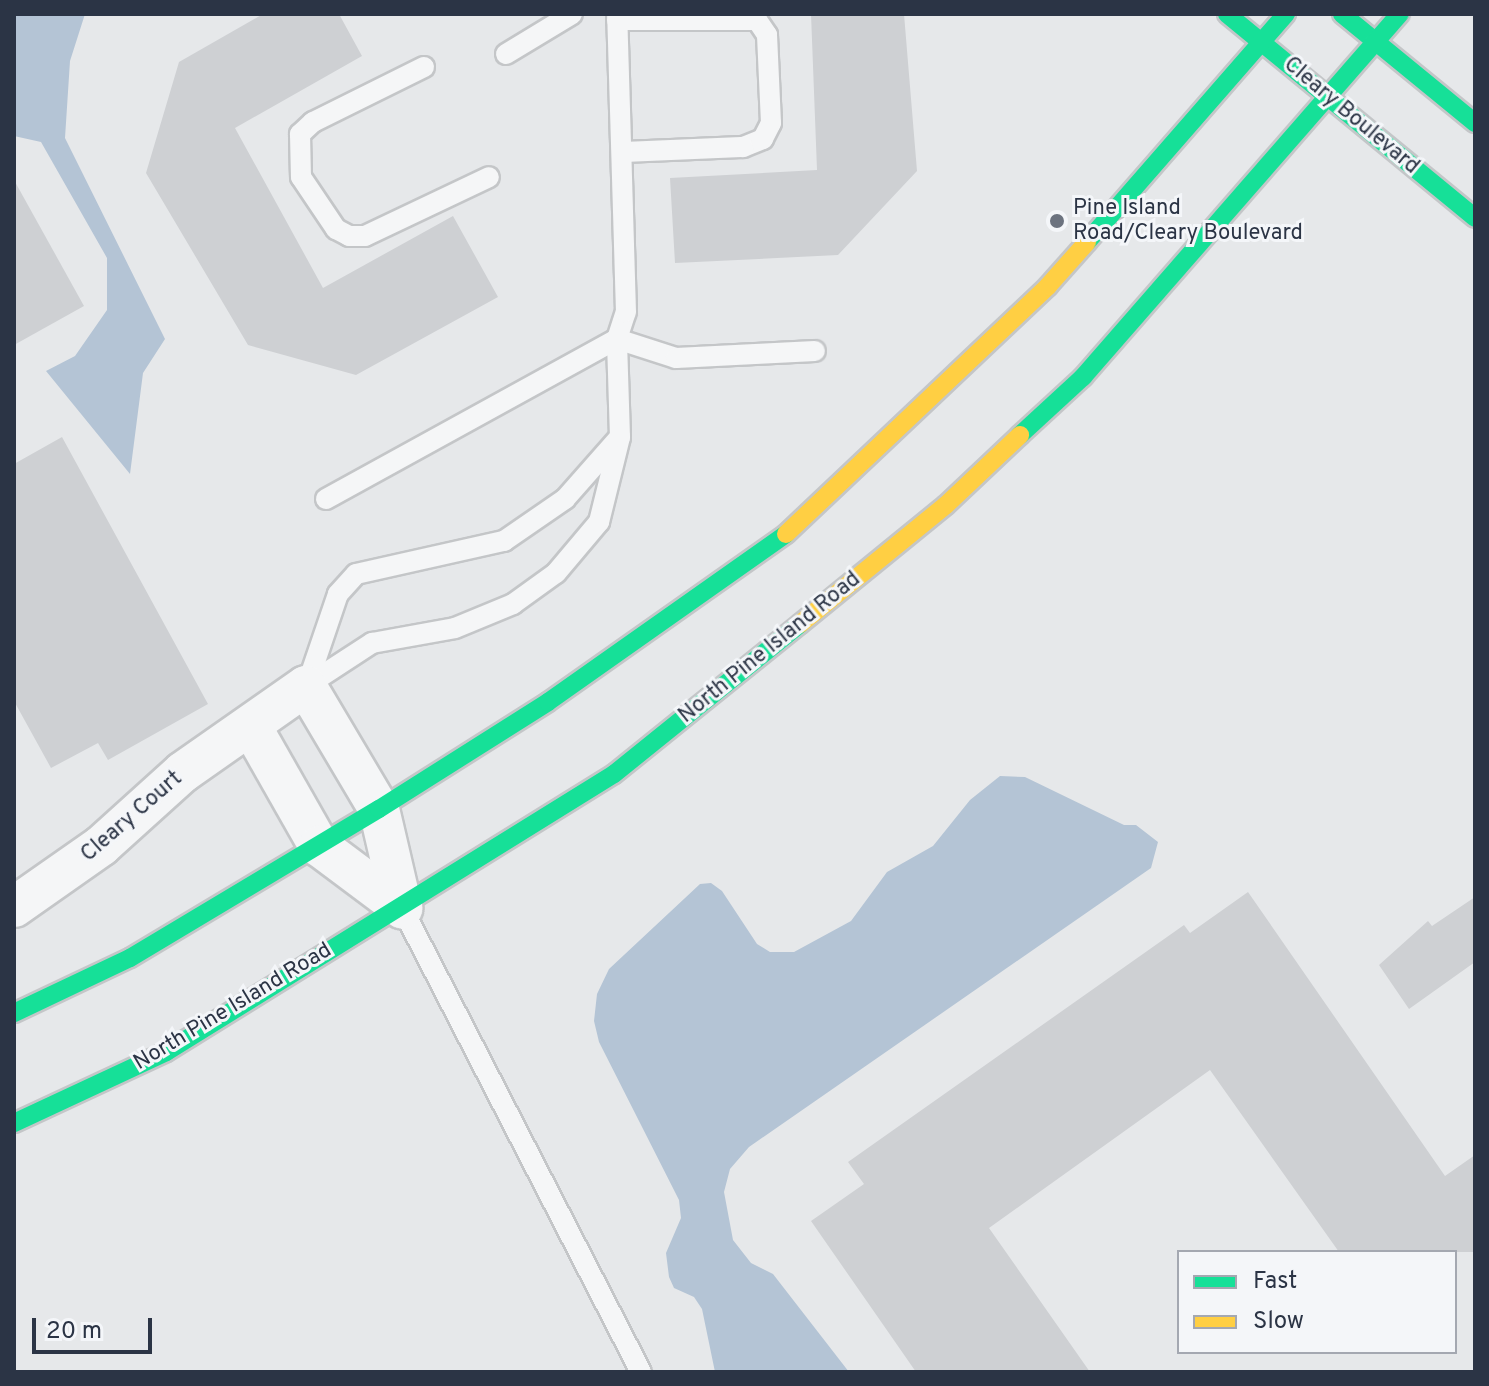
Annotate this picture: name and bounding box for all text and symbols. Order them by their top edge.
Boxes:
street label: Cleary Boulevard [1278,52,1424,180]
place label: Pine Island Road/Cleary Boulevard [1073,195,1303,246]
marker: Pine Island Road/Cleary Boulevard [1048,212,1066,230]
street label: North Pine Island Road [674,567,866,729]
street label: Cleary Court [76,766,188,868]
street label: North Pine Island Road [129,937,337,1077]
legend [1177,1250,1457,1354]
text: Fast [1253,1267,1297,1297]
scale bar [36,1302,156,1352]
text: Slow [1253,1307,1304,1337]
text: 20 m [46,1317,102,1347]

